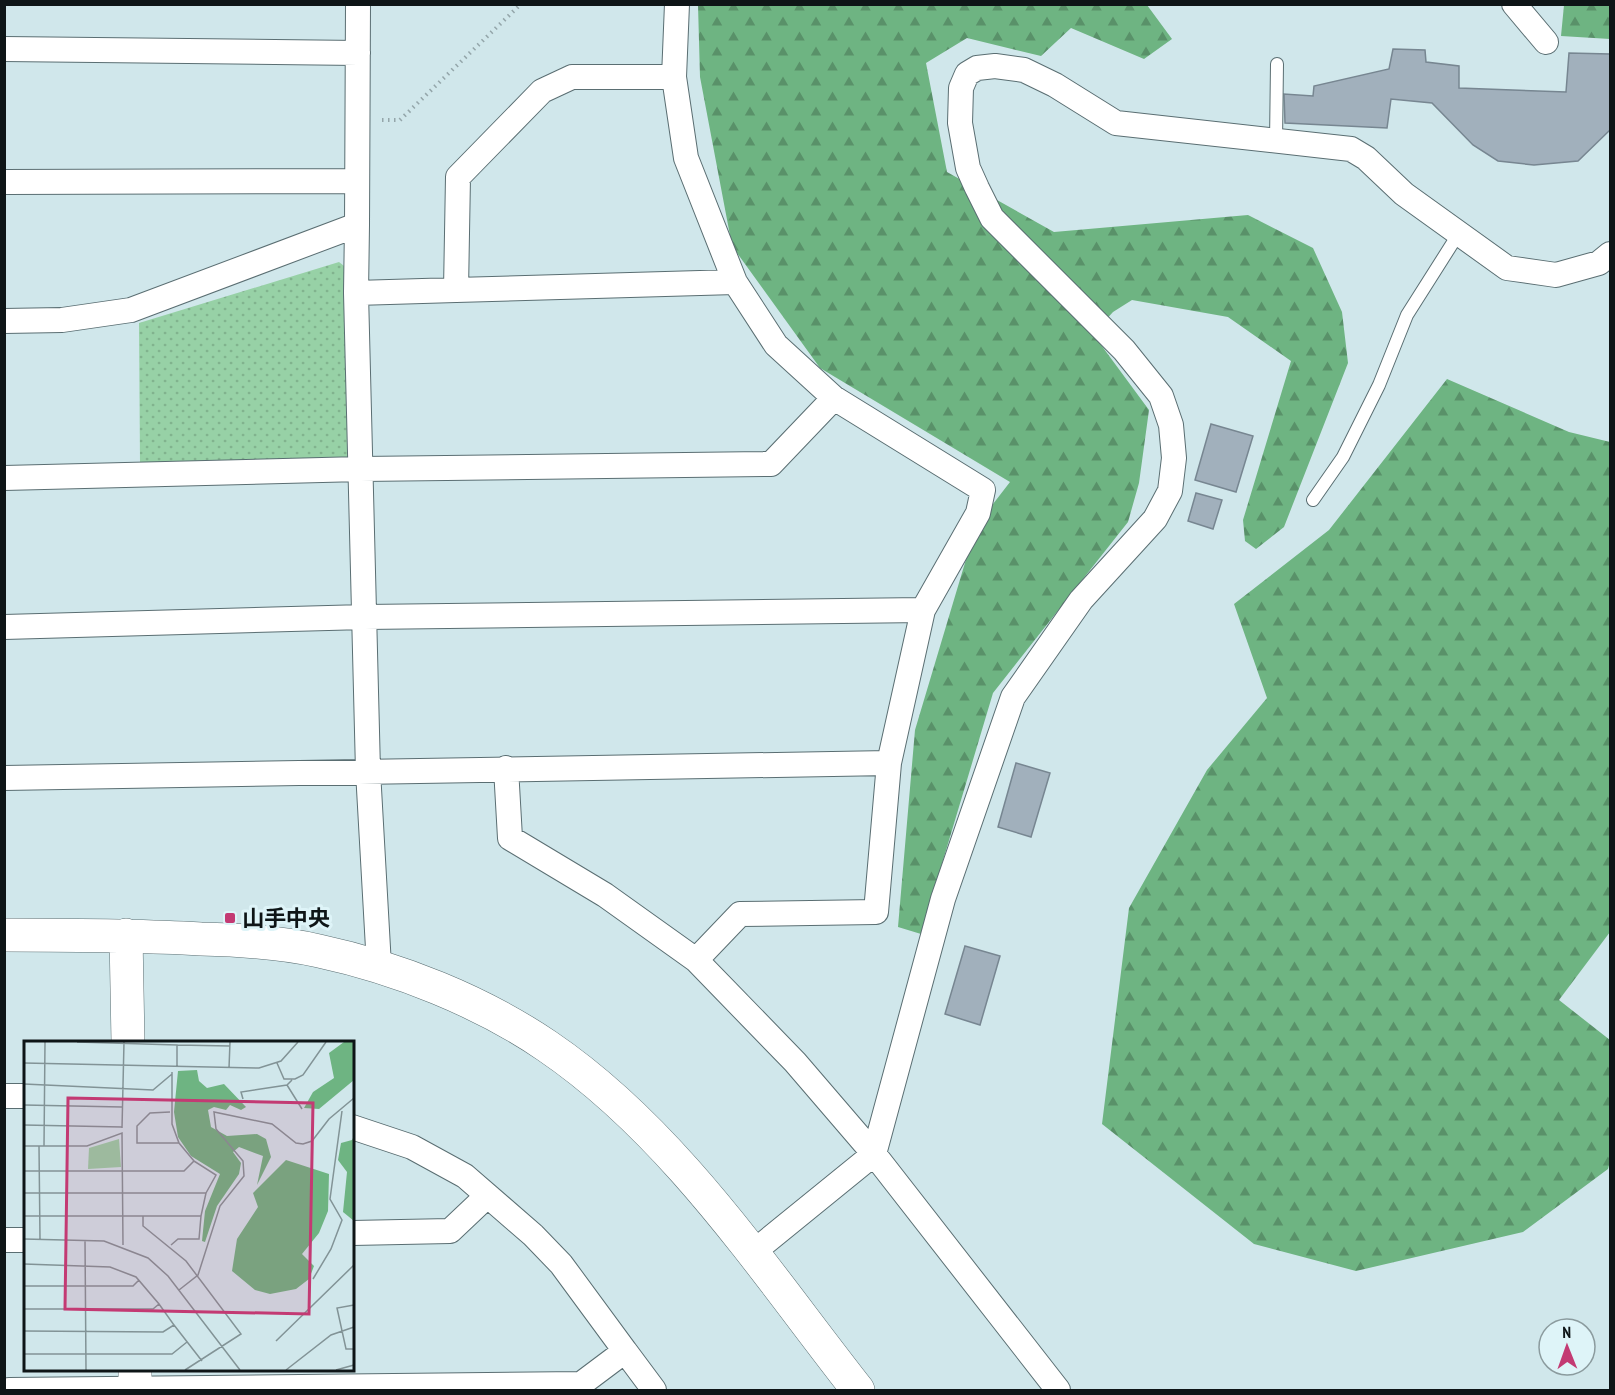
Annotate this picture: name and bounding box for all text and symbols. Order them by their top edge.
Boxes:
place label: 山手中央 [242,904,330,932]
marker: 山手中央 [223,911,237,925]
inset map [24,1041,354,1371]
north arrow [1537,1317,1597,1377]
text: N [1562,1322,1571,1342]

